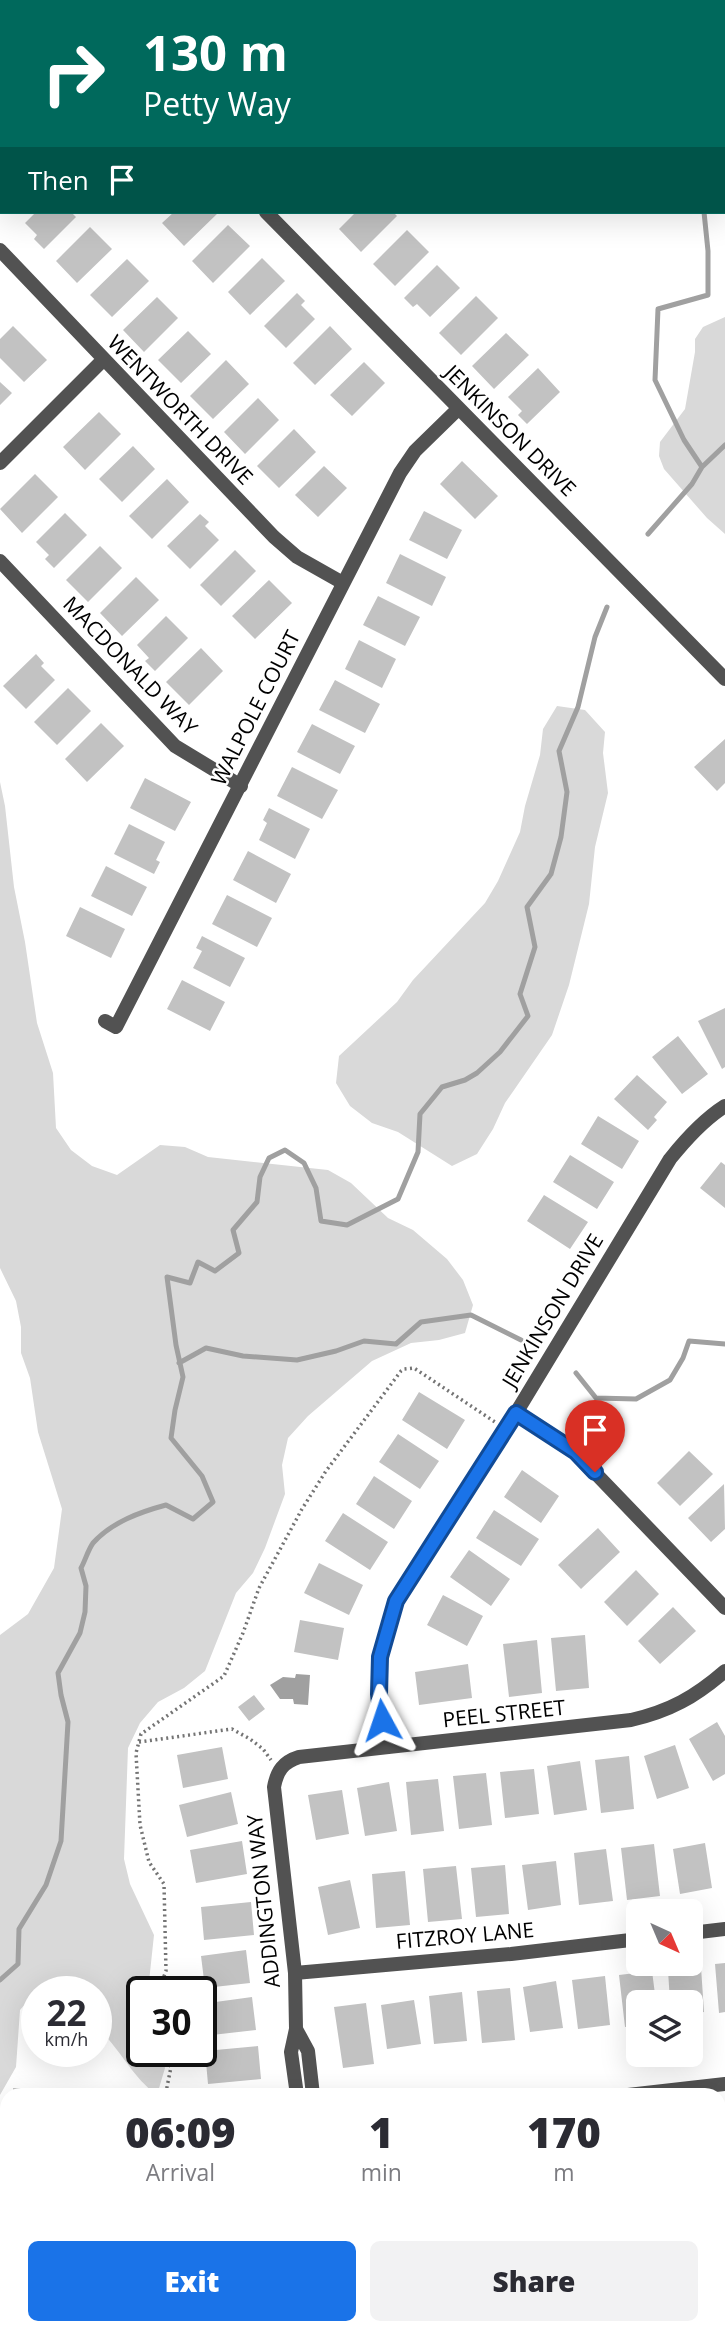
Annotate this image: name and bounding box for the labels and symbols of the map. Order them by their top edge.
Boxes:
street label: WENTWORTH DRIVE [102,328,260,490]
street label: JENKINSON DRIVE [438,357,582,502]
street label: MACDONALD WAY [57,590,204,741]
street label: WALPOLE COURT [204,625,306,790]
street label: JENKINSON DRIVE [494,1228,609,1394]
pin [565,1400,625,1472]
position arrow [345,1683,419,1757]
street label: PEEL STREET [441,1693,567,1733]
street label: ADDINGTON WAY [240,1813,286,1989]
north arrow [626,1899,704,1976]
street label: FITZROY LANE [395,1915,535,1955]
speed limit sign: 30 [126,1976,217,2067]

